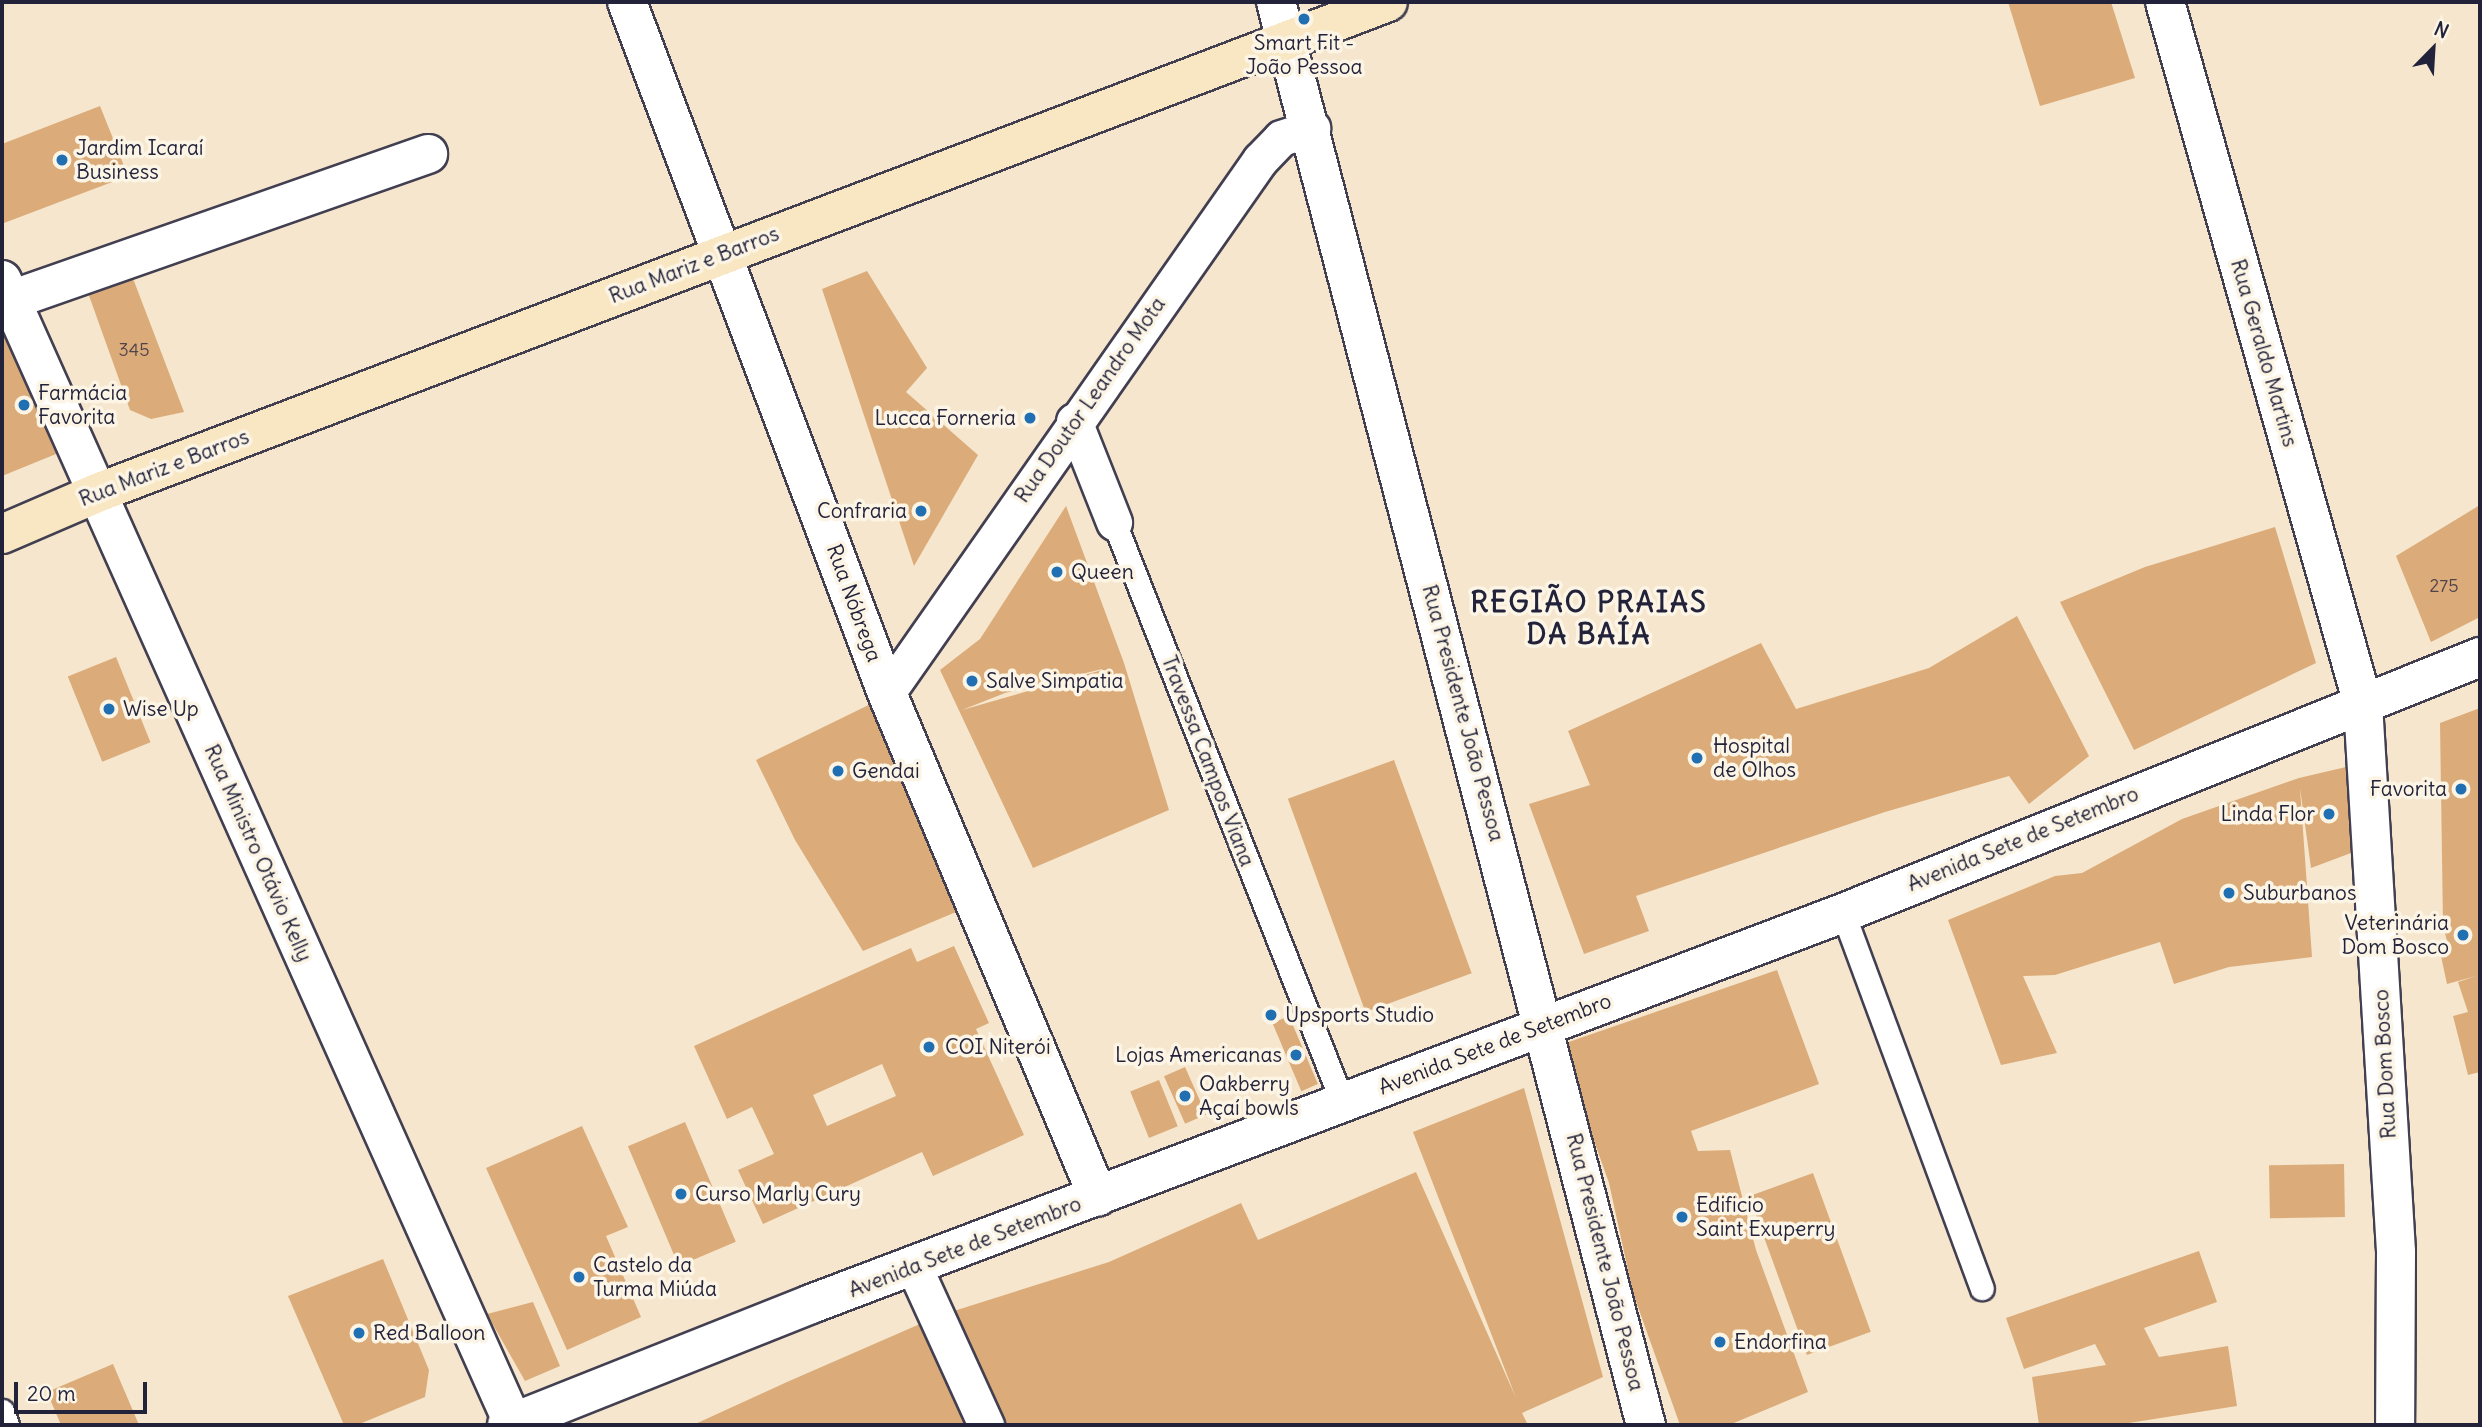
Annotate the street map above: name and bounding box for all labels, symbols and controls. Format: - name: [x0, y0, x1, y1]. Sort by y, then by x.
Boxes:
- marker: Smart Fit - João Pessoa: [1296, 11, 1312, 27]
- north arrow: [2398, 14, 2468, 84]
- text: N: [2431, 16, 2452, 43]
- place label: Smart Fit - João Pessoa: [1245, 30, 1363, 80]
- place label: Jardim Icaraí Business: [76, 135, 204, 185]
- marker: Jardim Icaraí Business: [54, 152, 70, 168]
- street label: Rua Mariz e Barros: [605, 221, 783, 309]
- street label: Rua Geraldo Martins: [2225, 256, 2303, 450]
- street label: Rua Doutor Leandro Mota: [1009, 292, 1171, 508]
- house number: 345: [119, 339, 149, 361]
- place label: Farmácia Favorita: [38, 380, 127, 430]
- marker: Farmácia Favorita: [16, 397, 32, 413]
- place label: Lucca Forneria: [875, 405, 1016, 431]
- marker: Lucca Forneria: [1022, 410, 1038, 426]
- street label: Rua Mariz e Barros: [75, 424, 253, 512]
- place label: Confraria: [817, 498, 907, 524]
- marker: Confraria: [913, 503, 929, 519]
- street label: Rua Nóbrega: [821, 541, 887, 665]
- place label: Queen: [1071, 559, 1134, 585]
- marker: Queen: [1049, 564, 1065, 580]
- house number: 275: [2429, 575, 2459, 597]
- street label: Rua Presidente João Pessoa: [1417, 582, 1509, 844]
- district label: REGIÃO PRAIAS DA BAÍA: [1472, 585, 1706, 651]
- street label: Travessa Campos Viana: [1156, 652, 1260, 870]
- place label: Salve Simpatia: [986, 668, 1123, 694]
- marker: Salve Simpatia: [964, 673, 980, 689]
- place label: Wise Up: [123, 696, 199, 722]
- marker: Wise Up: [101, 701, 117, 717]
- place label: Hospital de Olhos: [1713, 733, 1796, 783]
- street label: Rua Ministro Otávio Kelly: [199, 741, 317, 965]
- marker: Hospital de Olhos: [1687, 748, 1707, 768]
- place label: Gendai: [852, 758, 920, 784]
- marker: Gendai: [830, 763, 846, 779]
- place label: Favorita: [2370, 776, 2447, 802]
- street label: Avenida Sete de Setembro: [1904, 781, 2142, 897]
- marker: Favorita: [2453, 781, 2469, 797]
- place label: Linda Flor: [2220, 801, 2315, 827]
- marker: Linda Flor: [2321, 806, 2337, 822]
- place label: Suburbanos: [2243, 880, 2356, 906]
- marker: Suburbanos: [2221, 885, 2237, 901]
- place label: Veterinária Dom Bosco: [2341, 910, 2449, 960]
- marker: Veterinária Dom Bosco: [2455, 927, 2471, 943]
- street label: Avenida Sete de Setembro: [1375, 988, 1615, 1100]
- street label: Rua Dom Bosco: [2368, 988, 2402, 1140]
- place label: Upsports Studio: [1285, 1002, 1434, 1028]
- marker: Upsports Studio: [1263, 1007, 1279, 1023]
- place label: COI Niterói: [945, 1034, 1051, 1060]
- marker: COI Niterói: [919, 1037, 939, 1057]
- place label: Lojas Americanas: [1115, 1042, 1282, 1068]
- marker: Lojas Americanas: [1288, 1047, 1304, 1063]
- place label: Oakberry Açaí bowls: [1199, 1071, 1299, 1121]
- marker: Oakberry Açaí bowls: [1177, 1088, 1193, 1104]
- street label: Rua Presidente João Pessoa: [1561, 1131, 1649, 1393]
- place label: Curso Marly Cury: [695, 1181, 861, 1207]
- marker: Curso Marly Cury: [673, 1186, 689, 1202]
- street label: Avenida Sete de Setembro: [845, 1191, 1085, 1303]
- place label: Edificio Saint Exuperry: [1696, 1192, 1835, 1242]
- marker: Edificio Saint Exuperry: [1674, 1209, 1690, 1225]
- place label: Castelo da Turma Miúda: [593, 1252, 717, 1302]
- marker: Castelo da Turma Miúda: [571, 1269, 587, 1285]
- place label: Red Balloon: [373, 1320, 485, 1346]
- marker: Red Balloon: [351, 1325, 367, 1341]
- place label: Endorfina: [1734, 1329, 1827, 1355]
- marker: Endorfina: [1712, 1334, 1728, 1350]
- scale bar: [18, 1368, 150, 1412]
- text: 20 m: [27, 1380, 76, 1407]

